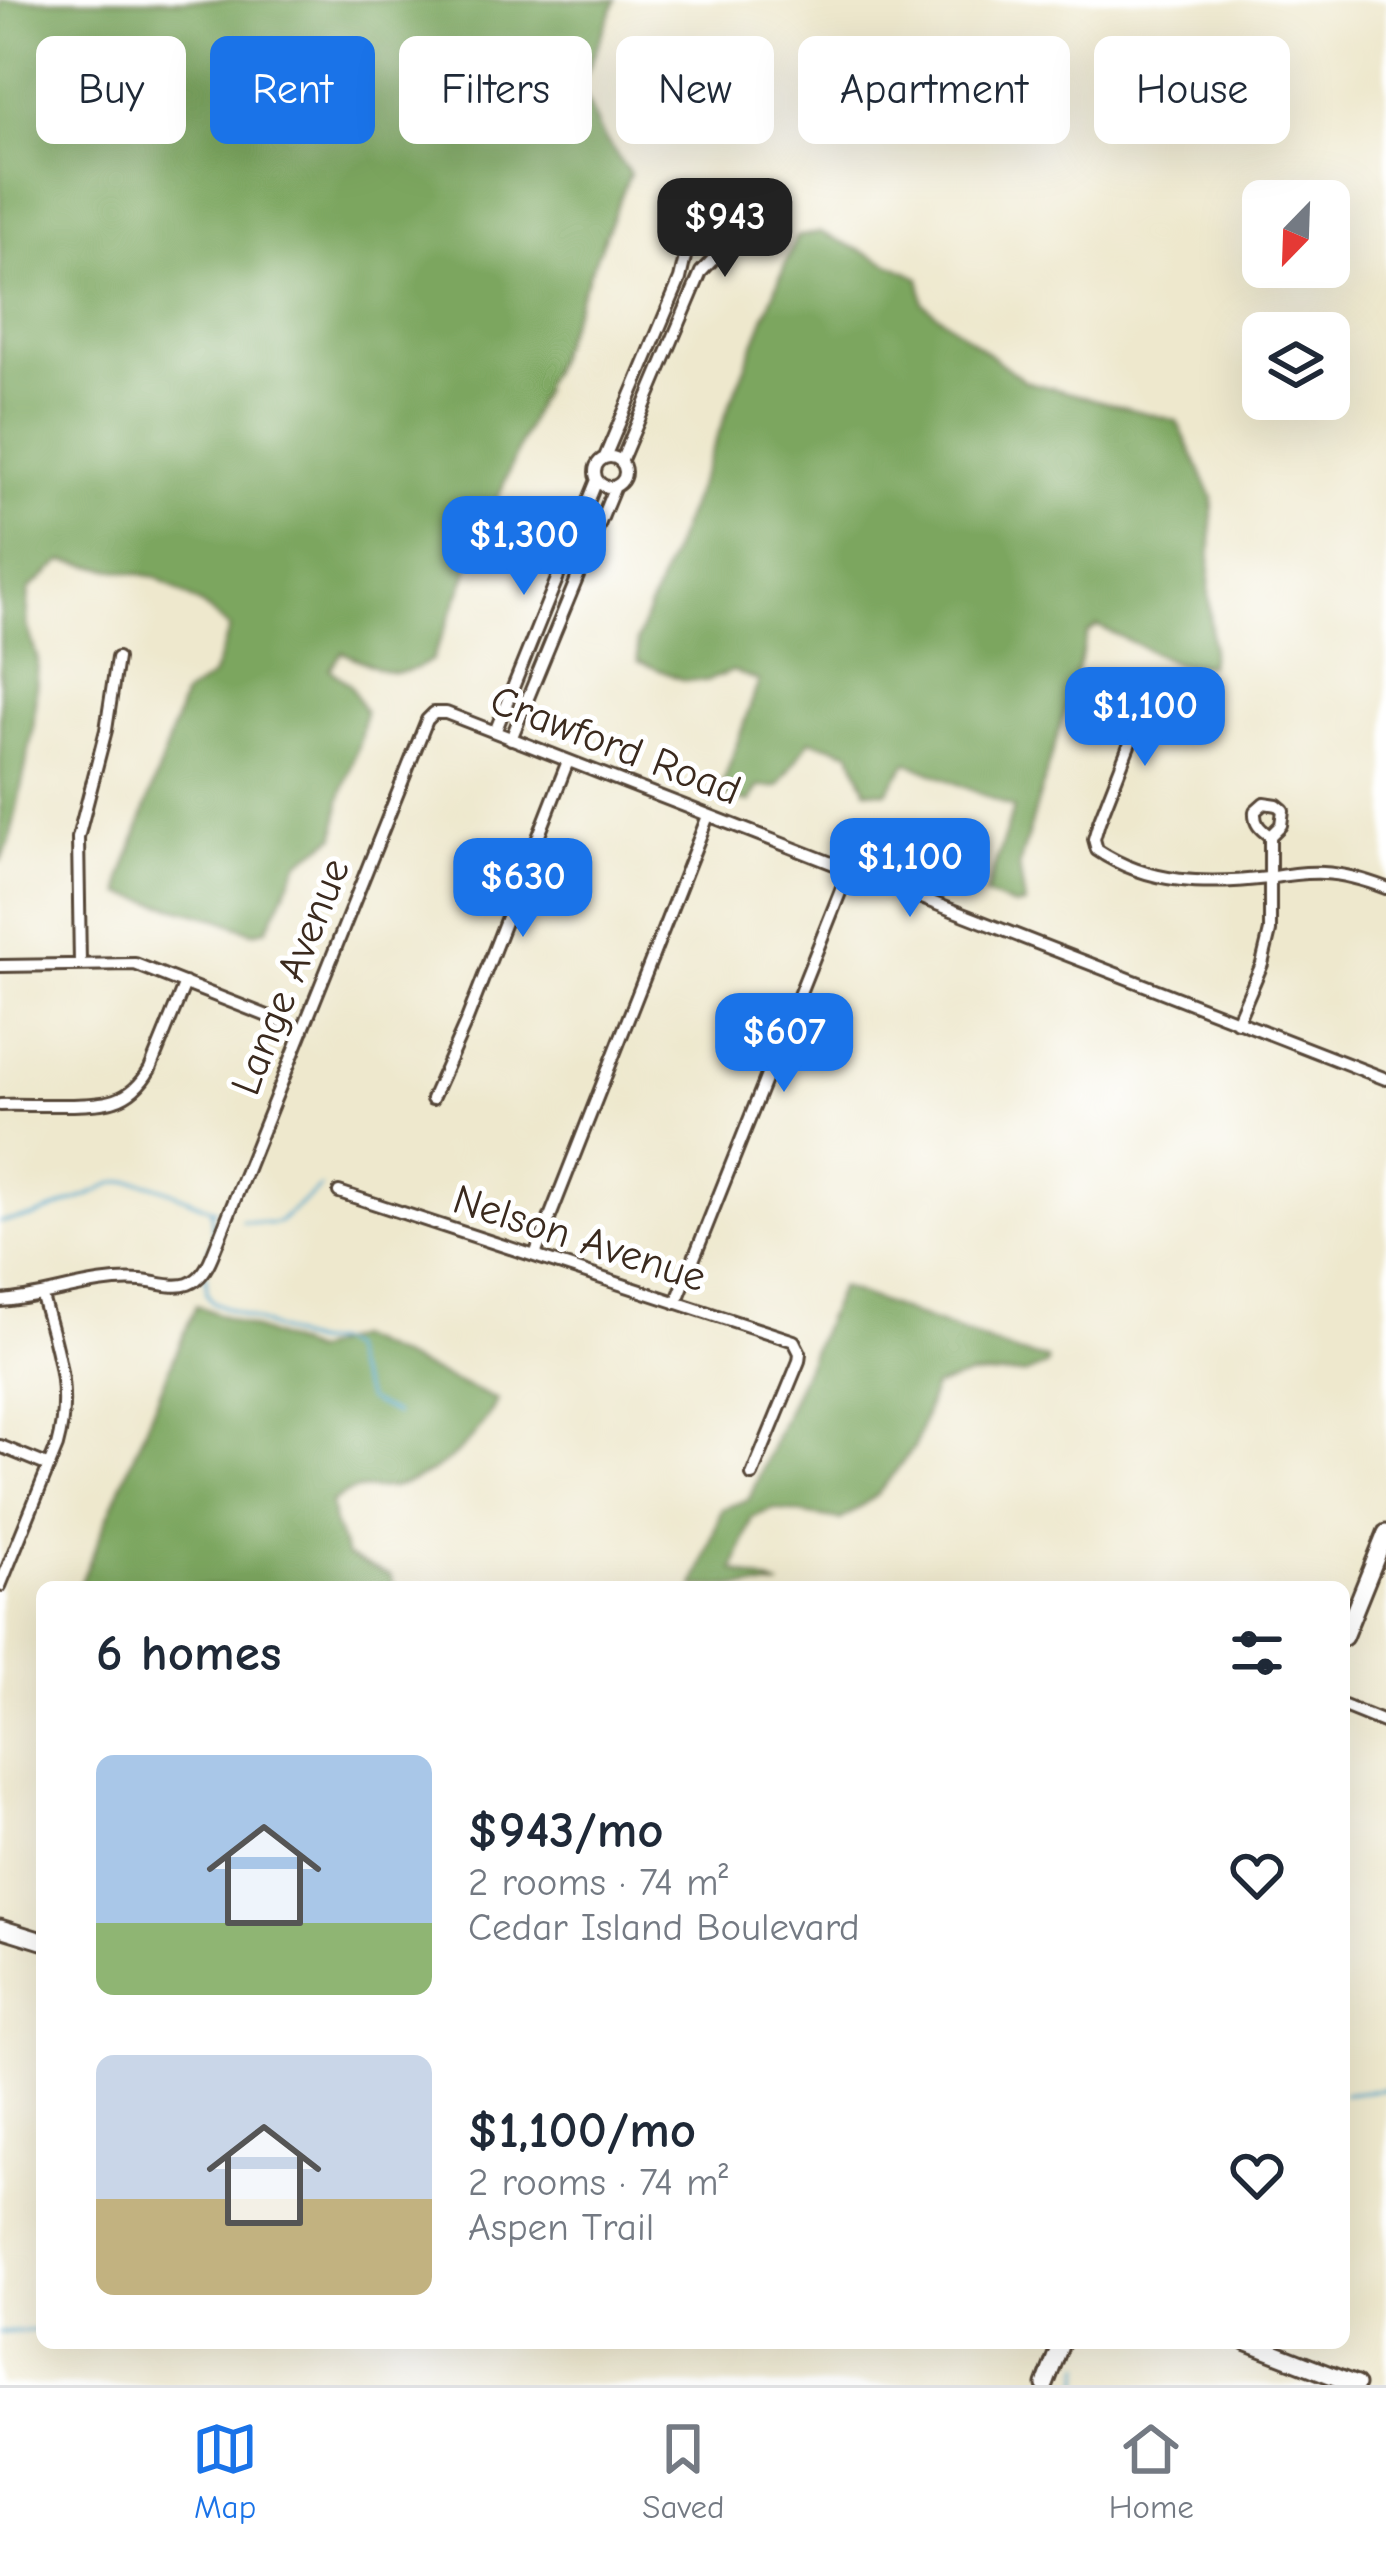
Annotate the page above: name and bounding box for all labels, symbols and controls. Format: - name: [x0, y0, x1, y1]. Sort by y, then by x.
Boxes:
- chip: Buy: [36, 36, 186, 144]
- chip: Rent: [210, 36, 375, 144]
- chip: Filters: [399, 36, 592, 144]
- chip: New: [616, 36, 774, 144]
- chip: Apartment: [798, 36, 1070, 144]
- chip: House: [1094, 36, 1290, 144]
- pin: $943: [654, 178, 796, 280]
- north arrow: [1242, 180, 1350, 288]
- map controls: [1242, 180, 1350, 420]
- text: $943: [684, 194, 766, 239]
- button: layers: [1242, 312, 1350, 420]
- pin: $1,300: [426, 496, 622, 598]
- text: $1,300: [469, 512, 579, 557]
- pin: $1,100: [1047, 667, 1243, 769]
- street label: Crawford Road: [483, 675, 747, 816]
- text: $1,100: [1092, 683, 1198, 728]
- pin: $1,100: [812, 818, 1008, 920]
- text: $1,100: [857, 834, 963, 879]
- pin: $630: [452, 838, 594, 940]
- street label: Lange Avenue: [221, 851, 360, 1102]
- text: $630: [480, 854, 566, 899]
- pin: $607: [713, 993, 855, 1095]
- text: $607: [742, 1009, 826, 1054]
- street label: Nelson Avenue: [447, 1175, 712, 1302]
- icon: filters: [1224, 1620, 1290, 1686]
- text: 6 homes: [96, 1624, 281, 1683]
- text: $943/mo: [468, 1801, 664, 1860]
- icon: home: [192, 1803, 336, 1947]
- icon: heart: [1224, 1842, 1290, 1908]
- text: 2 rooms · 74 m²: [468, 1860, 728, 1905]
- text: Cedar Island Boulevard: [468, 1905, 860, 1950]
- text: $1,100/mo: [468, 2101, 696, 2160]
- icon: home: [192, 2103, 336, 2247]
- icon: heart: [1224, 2142, 1290, 2208]
- text: 2 rooms · 74 m²: [468, 2160, 728, 2205]
- text: Aspen Trail: [468, 2205, 654, 2250]
- tab: Map: [192, 2416, 258, 2526]
- tab: Saved: [642, 2416, 725, 2526]
- tab: Home: [1109, 2416, 1194, 2526]

